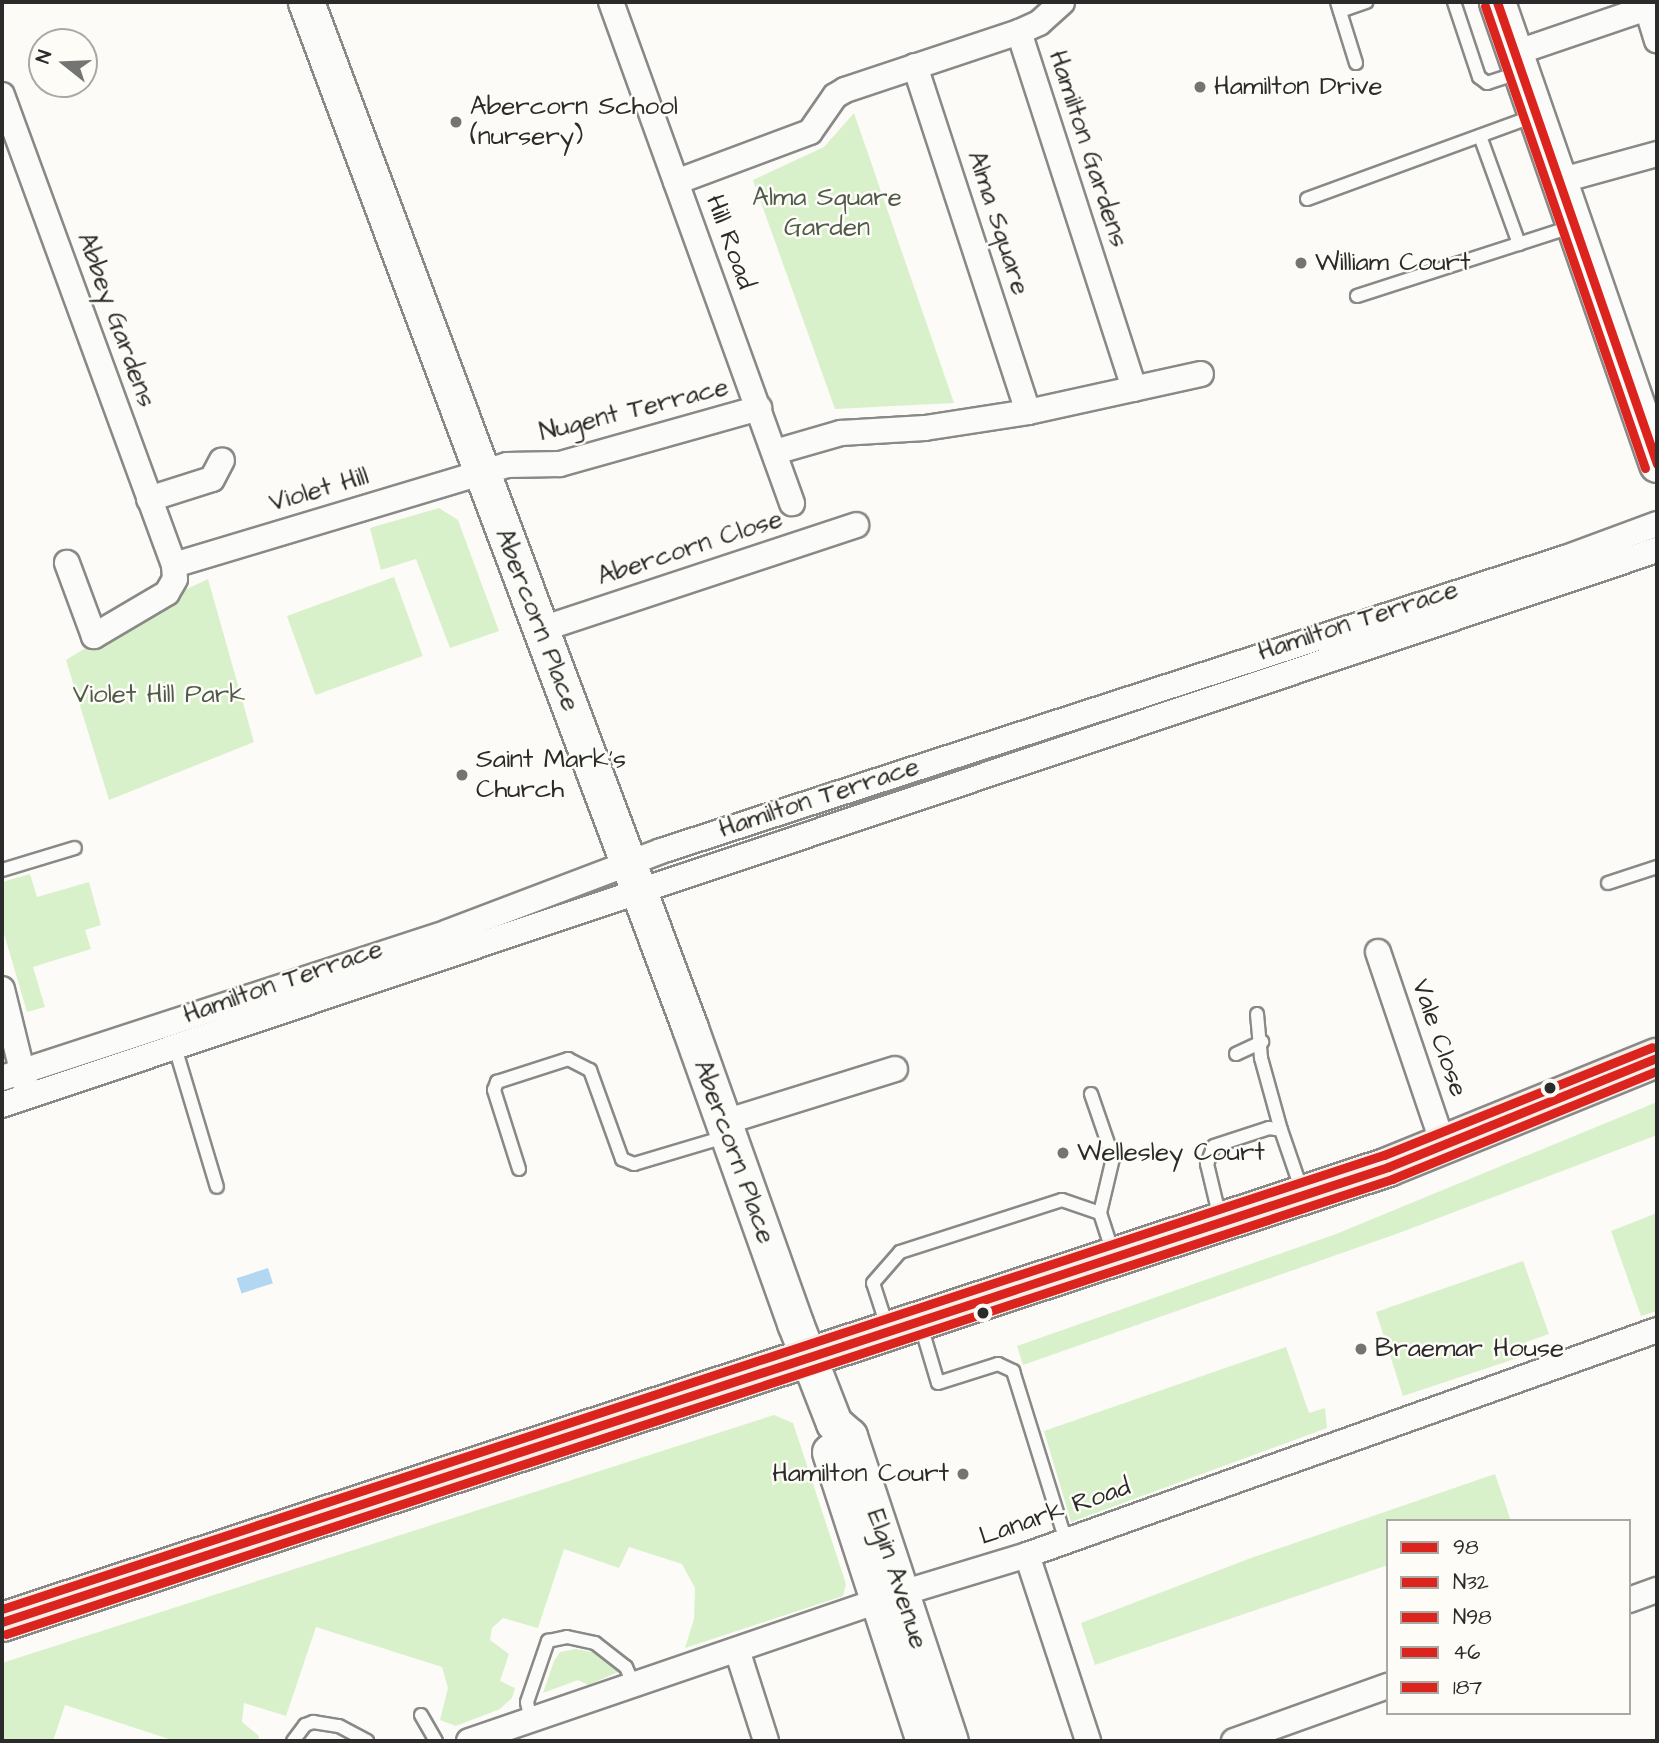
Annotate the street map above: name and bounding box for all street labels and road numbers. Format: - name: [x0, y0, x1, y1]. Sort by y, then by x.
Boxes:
- street label: Hamilton Gardens: [1042, 47, 1134, 251]
- street label: Alma Square: [960, 147, 1036, 299]
- street label: Hill Road: [699, 191, 761, 293]
- street label: Abbey Gardens: [70, 228, 162, 412]
- street label: Nugent Terrace: [536, 371, 732, 449]
- street label: Violet Hill: [266, 461, 372, 519]
- street label: Abercorn Close: [594, 503, 786, 593]
- street label: Abercorn Place: [488, 524, 586, 716]
- street label: Hamilton Terrace: [1254, 574, 1462, 668]
- street label: Hamilton Terrace: [715, 751, 923, 845]
- street label: Hamilton Terrace: [179, 933, 387, 1031]
- street label: Vale Close: [1404, 975, 1474, 1101]
- street label: Abercorn Place: [686, 1056, 782, 1248]
- street label: Lanark Road: [975, 1472, 1135, 1552]
- street label: Elgin Avenue: [860, 1505, 934, 1653]

